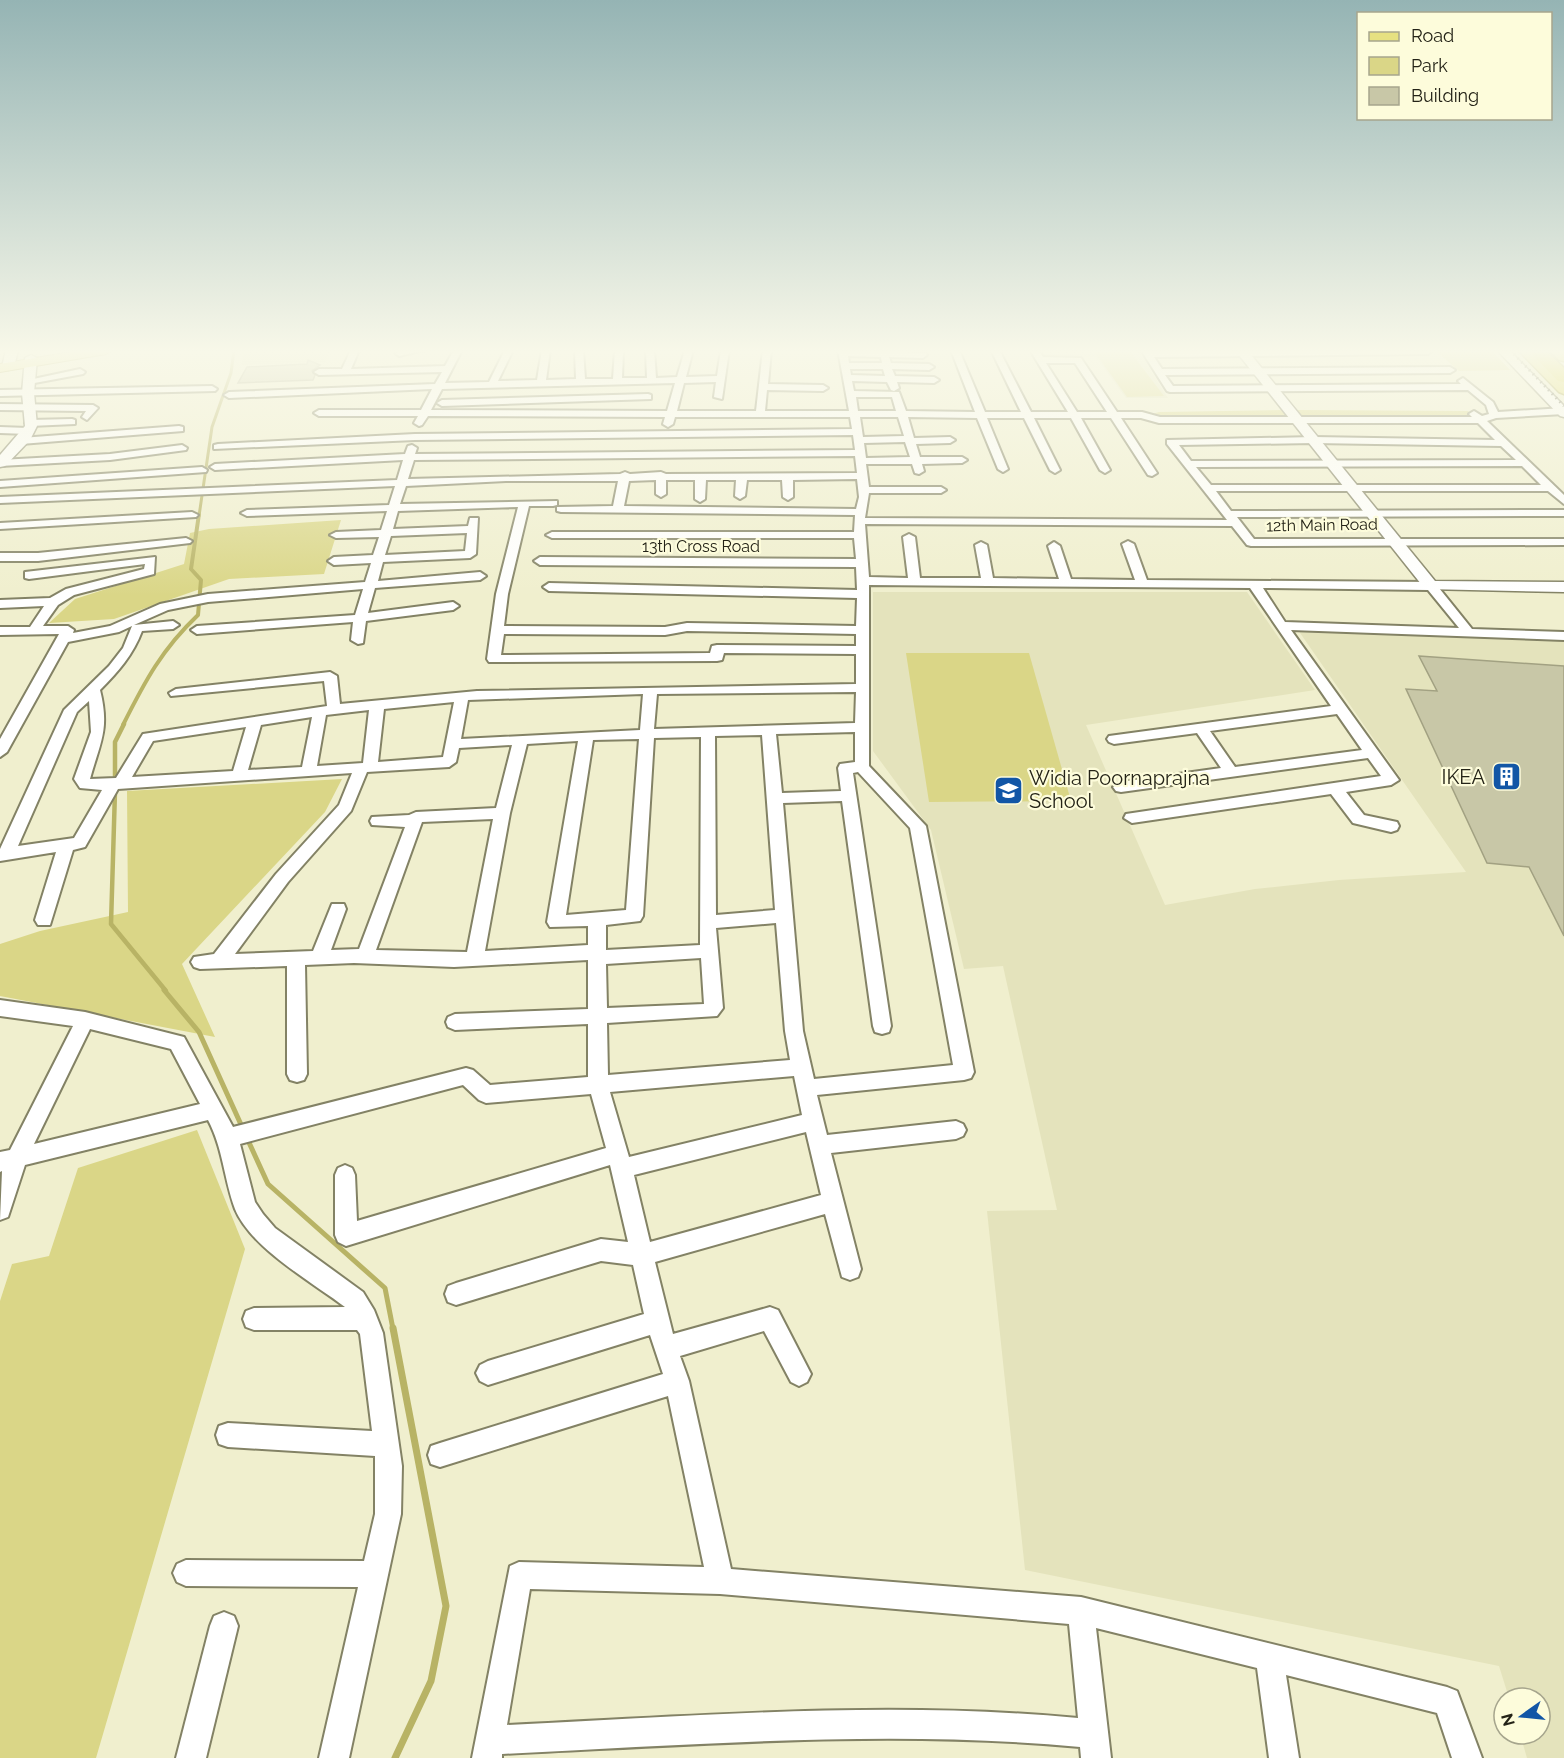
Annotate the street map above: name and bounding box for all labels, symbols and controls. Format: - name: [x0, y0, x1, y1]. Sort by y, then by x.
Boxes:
- legend: [1357, 12, 1552, 120]
- text: Road: [1411, 25, 1454, 46]
- text: Park: [1411, 55, 1448, 76]
- text: Building: [1411, 85, 1479, 106]
- street label: 12th Main Road: [1266, 515, 1378, 535]
- street label: 13th Cross Road: [642, 537, 760, 556]
- building icon: IKEA: [1490, 761, 1522, 793]
- place label: IKEA: [1441, 765, 1485, 789]
- place label: Widia Poornaprajna School: [1029, 766, 1210, 813]
- school or university icon: Widia Poornaprajna School: [992, 774, 1024, 806]
- north arrow: [1492, 1686, 1552, 1746]
- text: N: [1497, 1711, 1519, 1728]

